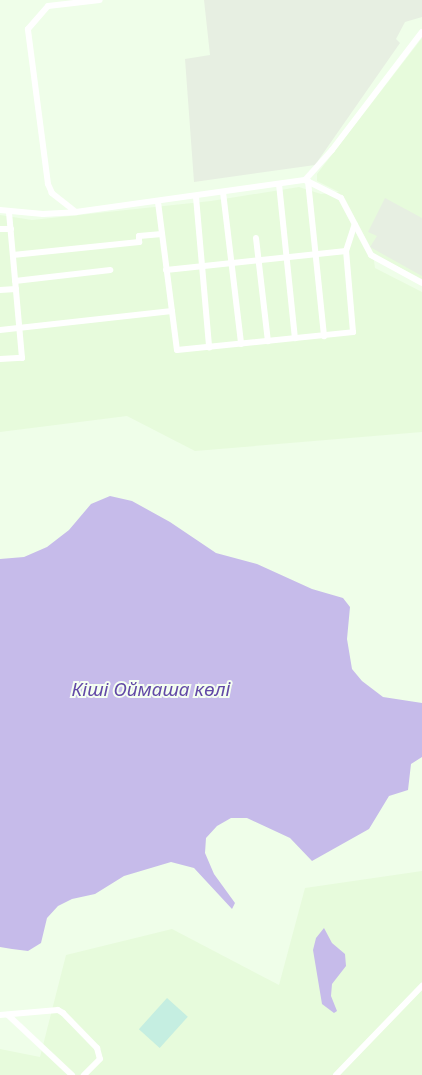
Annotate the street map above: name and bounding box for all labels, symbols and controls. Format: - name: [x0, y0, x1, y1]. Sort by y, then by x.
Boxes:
- water label: Кіші Оймаша көлi: [72, 679, 230, 701]

